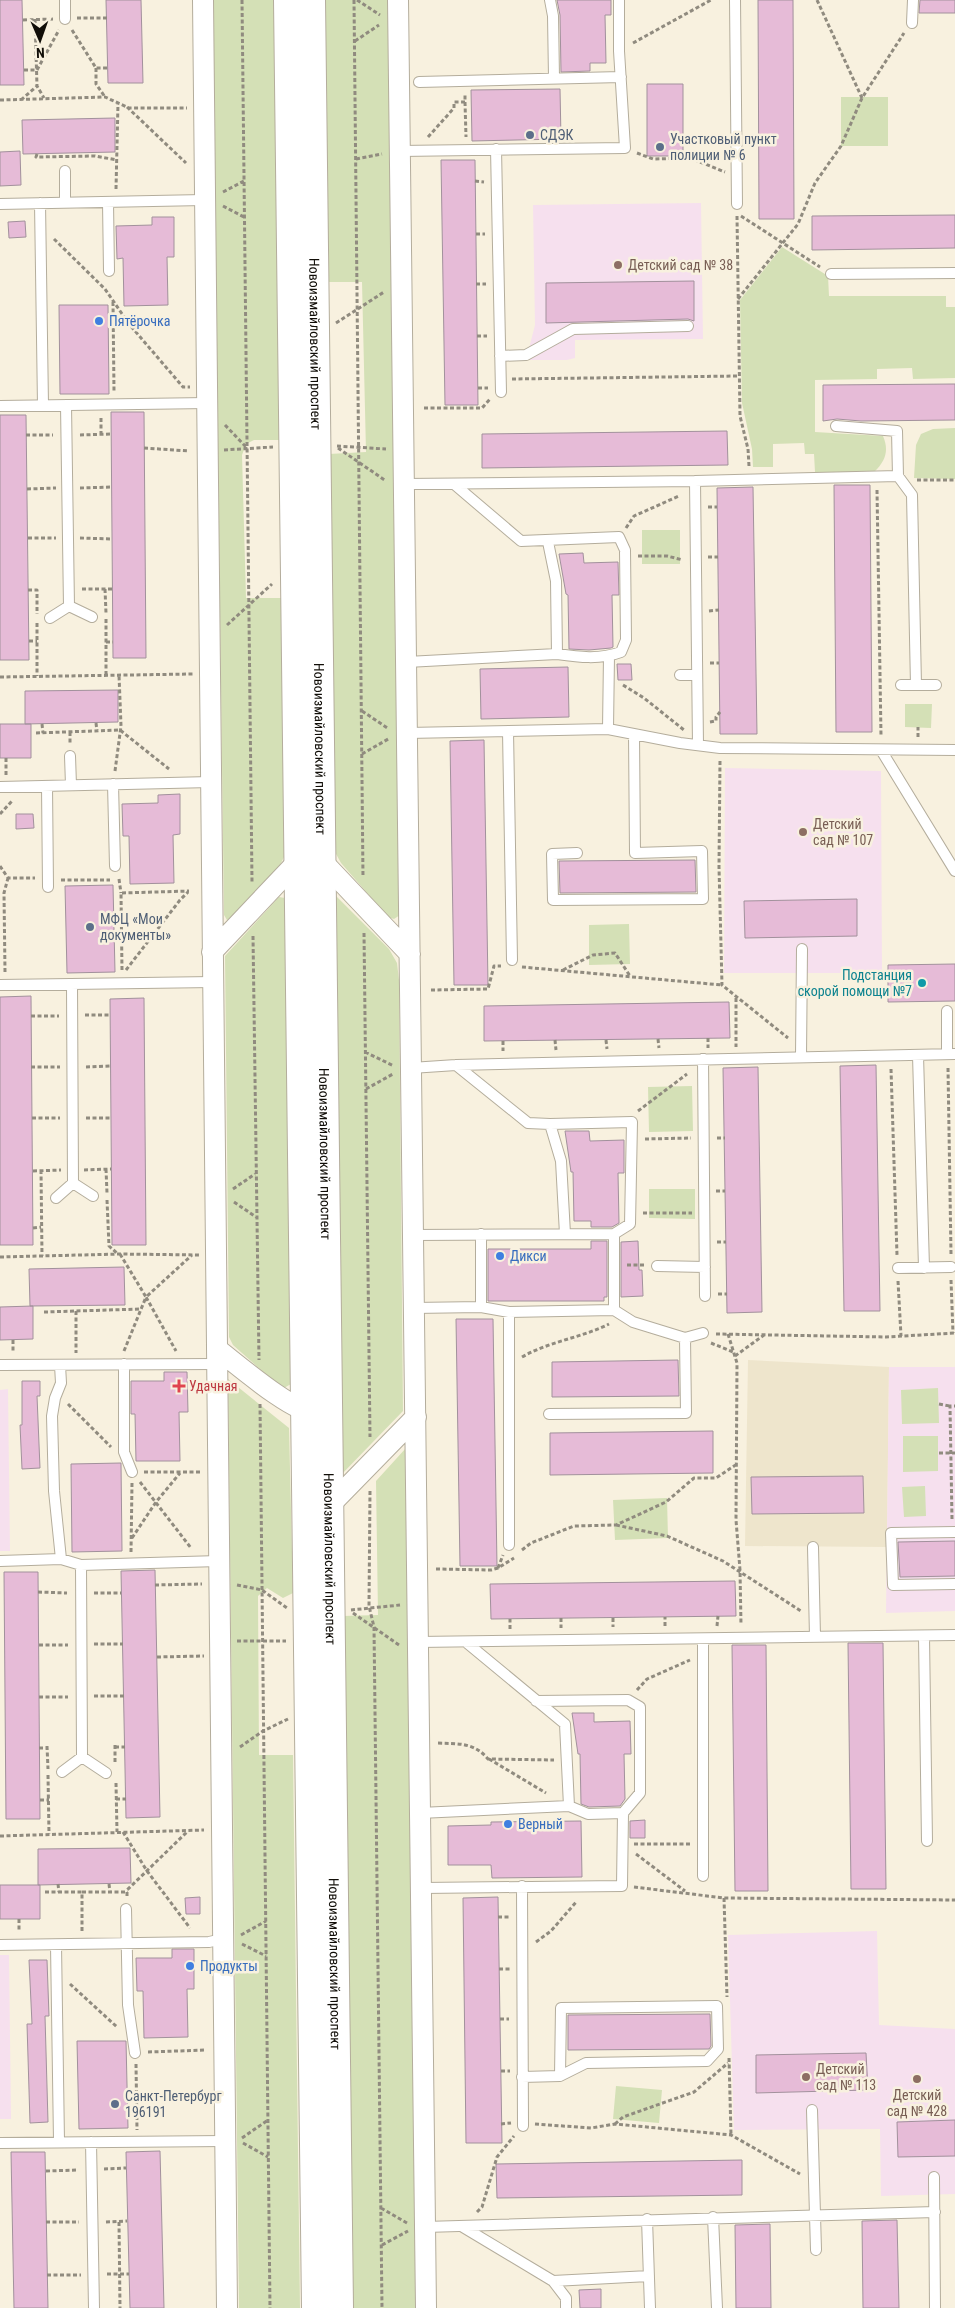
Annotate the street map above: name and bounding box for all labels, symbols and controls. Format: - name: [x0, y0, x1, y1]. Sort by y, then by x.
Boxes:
- north arrow: [15, 15, 65, 65]
- text: N: [36, 45, 45, 61]
- place label: СДЭК: [540, 127, 573, 143]
- marker: СДЭК: [524, 129, 536, 141]
- place label: Участковый пункт полиции № 6: [670, 131, 777, 163]
- marker: Участковый пункт полиции № 6: [654, 141, 666, 153]
- place label: Детский сад № 38: [628, 257, 733, 273]
- street label: Новоизмайловский проспект: [306, 258, 324, 430]
- marker: Детский сад № 38: [612, 259, 624, 271]
- place label: Пятёрочка: [109, 313, 171, 329]
- marker: Пятёрочка: [93, 315, 105, 327]
- street label: Новоизмайловский проспект: [311, 663, 329, 835]
- place label: Детский сад № 107: [813, 816, 873, 848]
- marker: Детский сад № 107: [797, 826, 809, 838]
- place label: МФЦ «Мои документы»: [100, 911, 171, 943]
- marker: МФЦ «Мои документы»: [84, 921, 96, 933]
- place label: Подстанция скорой помощи №7: [798, 967, 912, 999]
- marker: Подстанция скорой помощи №7: [916, 977, 928, 989]
- street label: Новоизмайловский проспект: [316, 1068, 334, 1240]
- place label: Дикси: [510, 1248, 547, 1264]
- marker: Дикси: [494, 1250, 506, 1262]
- place label: Удачная: [189, 1378, 238, 1394]
- marker: Удачная: [173, 1380, 185, 1392]
- street label: Новоизмайловский проспект: [321, 1473, 339, 1645]
- place label: Верный: [518, 1816, 563, 1832]
- marker: Верный: [502, 1818, 514, 1830]
- street label: Новоизмайловский проспект: [326, 1878, 344, 2050]
- place label: Продукты: [200, 1958, 258, 1974]
- marker: Продукты: [184, 1960, 196, 1972]
- place label: Детский сад № 113: [816, 2061, 876, 2093]
- marker: Детский сад № 113: [800, 2071, 812, 2083]
- marker: Детский сад № 428: [911, 2073, 923, 2085]
- place label: Детский сад № 428: [887, 2087, 947, 2119]
- place label: Санкт-Петербург 196191: [125, 2088, 222, 2120]
- marker: Санкт-Петербург 196191: [109, 2098, 121, 2110]

